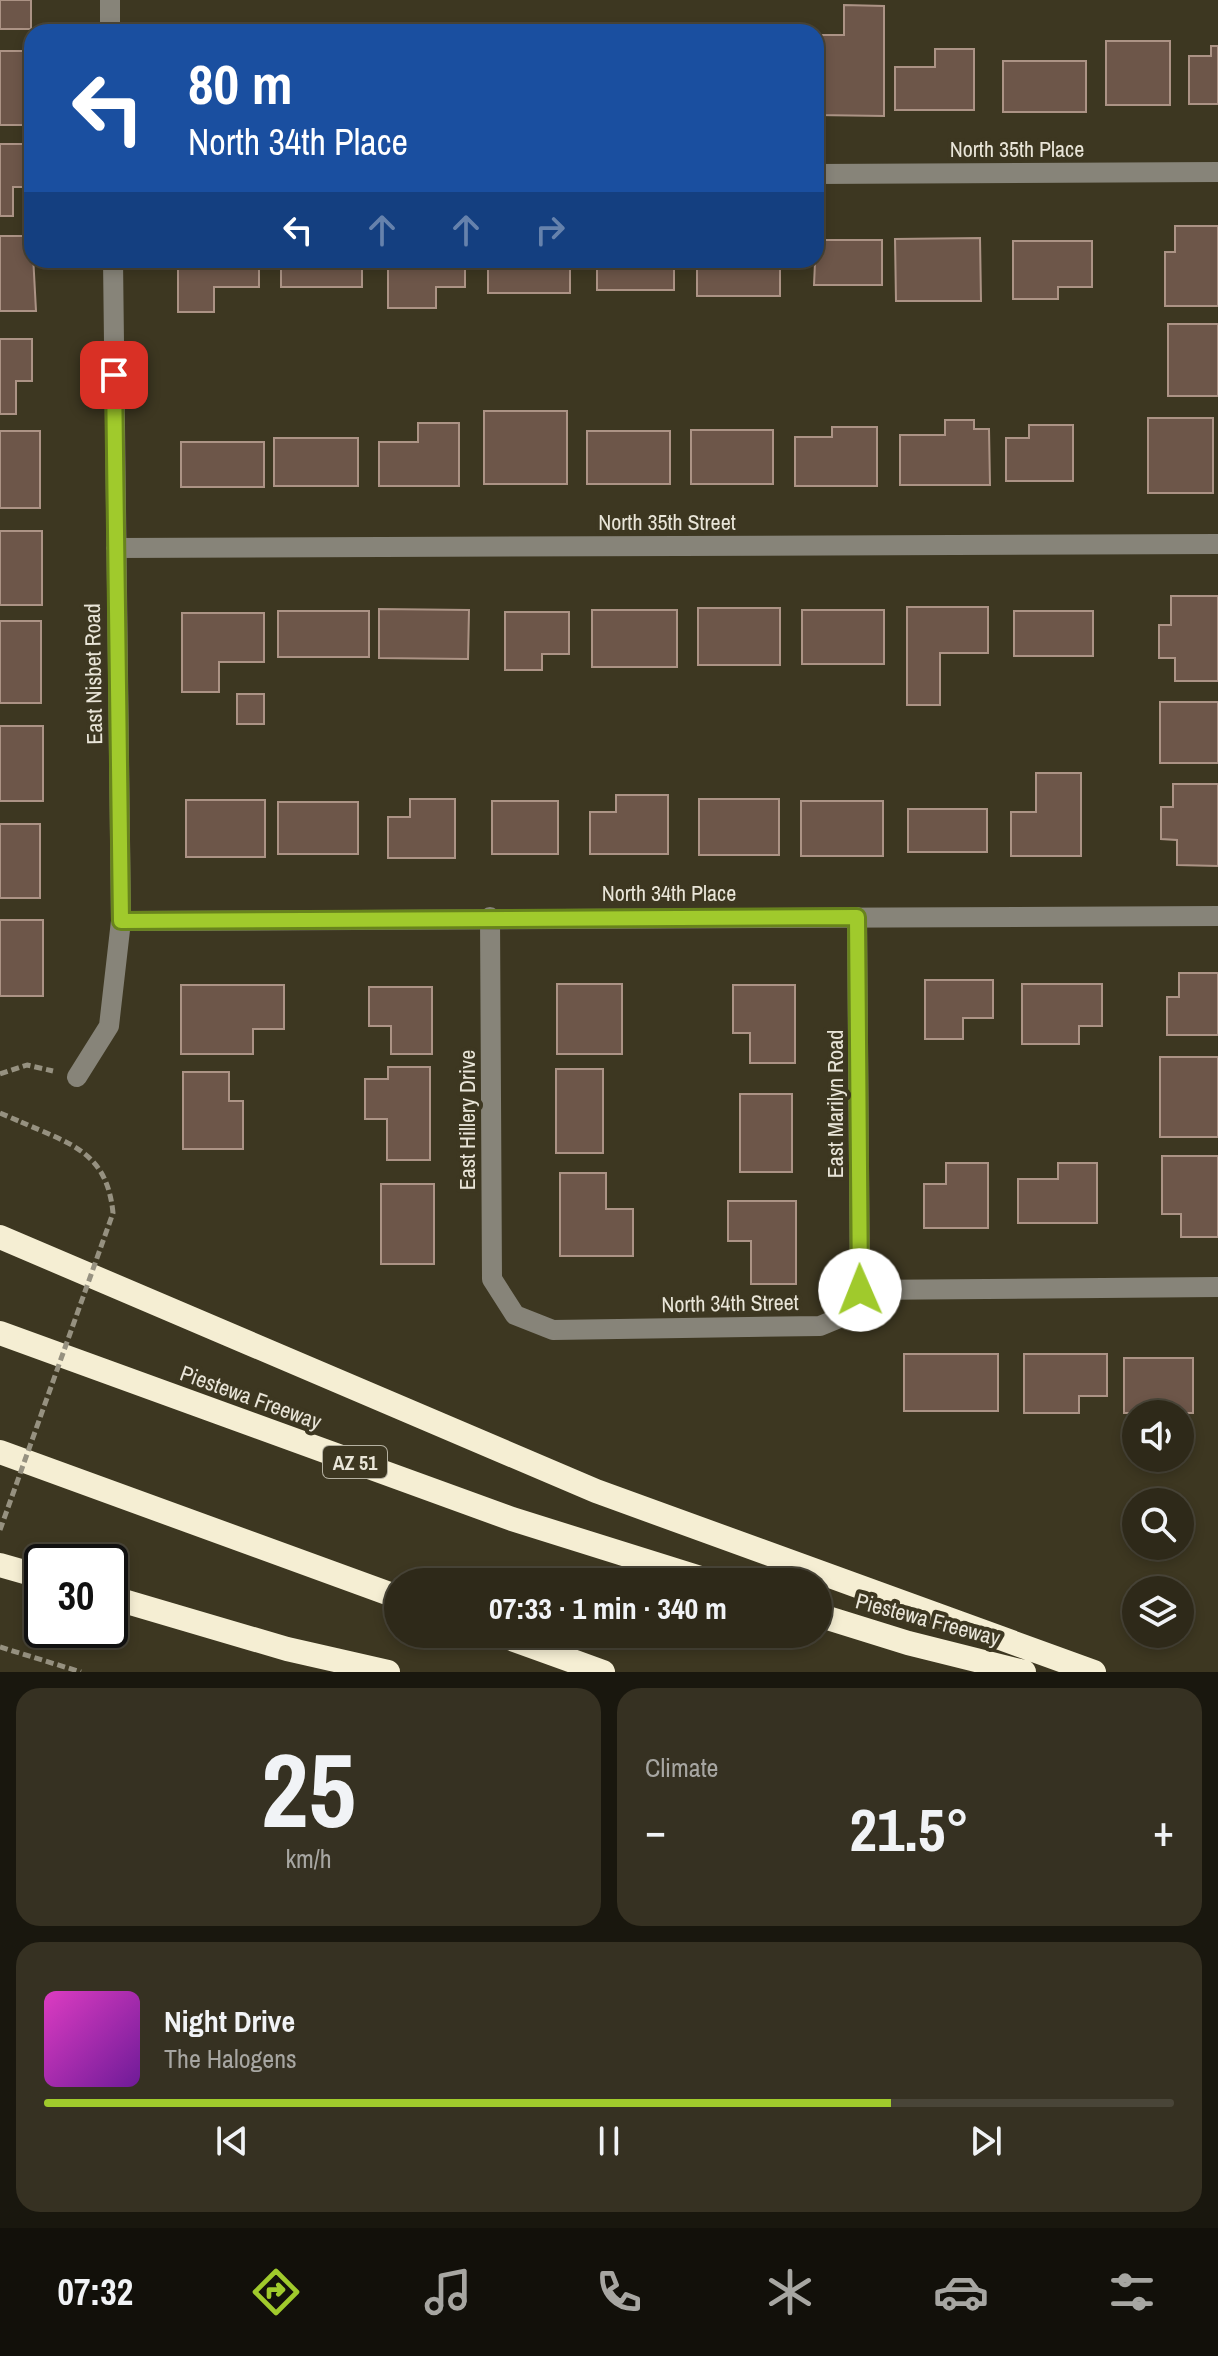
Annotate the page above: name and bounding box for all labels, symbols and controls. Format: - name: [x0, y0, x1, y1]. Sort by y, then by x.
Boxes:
- text: 80 m: [188, 46, 293, 121]
- icon: left: [56, 56, 160, 160]
- text: North 34th Place: [188, 118, 408, 166]
- street label: North 35th Place: [950, 134, 1084, 164]
- icon: left: [276, 208, 320, 252]
- icon: ahead: [360, 208, 404, 252]
- icon: ahead: [444, 208, 488, 252]
- icon: right: [528, 208, 572, 252]
- pin: [80, 341, 148, 409]
- icon: arrive: [92, 353, 136, 397]
- street label: North 35th Street: [598, 507, 736, 537]
- street label: East Nisbet Road: [77, 603, 109, 745]
- street label: North 34th Place: [602, 878, 736, 908]
- street label: East Marilyn Road: [820, 1030, 850, 1178]
- street label: East Hillery Drive: [452, 1050, 482, 1190]
- position arrow: [818, 1248, 902, 1332]
- street label: North 34th Street: [661, 1287, 799, 1319]
- street label: Piestewa Freeway: [176, 1358, 326, 1436]
- map controls: [1122, 1400, 1194, 1648]
- button: sound: [1122, 1400, 1194, 1472]
- road number: AZ 51: [323, 1446, 387, 1478]
- button: search: [1122, 1488, 1194, 1560]
- speed limit sign: 30: [24, 1544, 128, 1648]
- button: layers: [1122, 1576, 1194, 1648]
- street label: Piestewa Freeway: [852, 1585, 1004, 1653]
- text: 07:33 · 1 min · 340 m: [489, 1588, 727, 1628]
- text: 25: [261, 1719, 356, 1859]
- text: Climate: [645, 1750, 718, 1785]
- text: 21.5°: [850, 1789, 969, 1870]
- text: −: [645, 1800, 666, 1860]
- text: +: [1153, 1800, 1174, 1860]
- text: km/h: [285, 1841, 332, 1876]
- text: Night Drive: [164, 2001, 295, 2041]
- text: The Halogens: [164, 2041, 297, 2076]
- icon: previous: [210, 2119, 254, 2163]
- icon: pause: [587, 2119, 631, 2163]
- icon: next: [964, 2119, 1008, 2163]
- icon: directions: [248, 2264, 304, 2320]
- icon: music: [420, 2264, 476, 2320]
- icon: phone: [591, 2264, 647, 2320]
- icon: climate: [762, 2264, 818, 2320]
- icon: car: [933, 2264, 989, 2320]
- icon: filters: [1104, 2264, 1160, 2320]
- text: 07:32: [58, 2268, 133, 2316]

